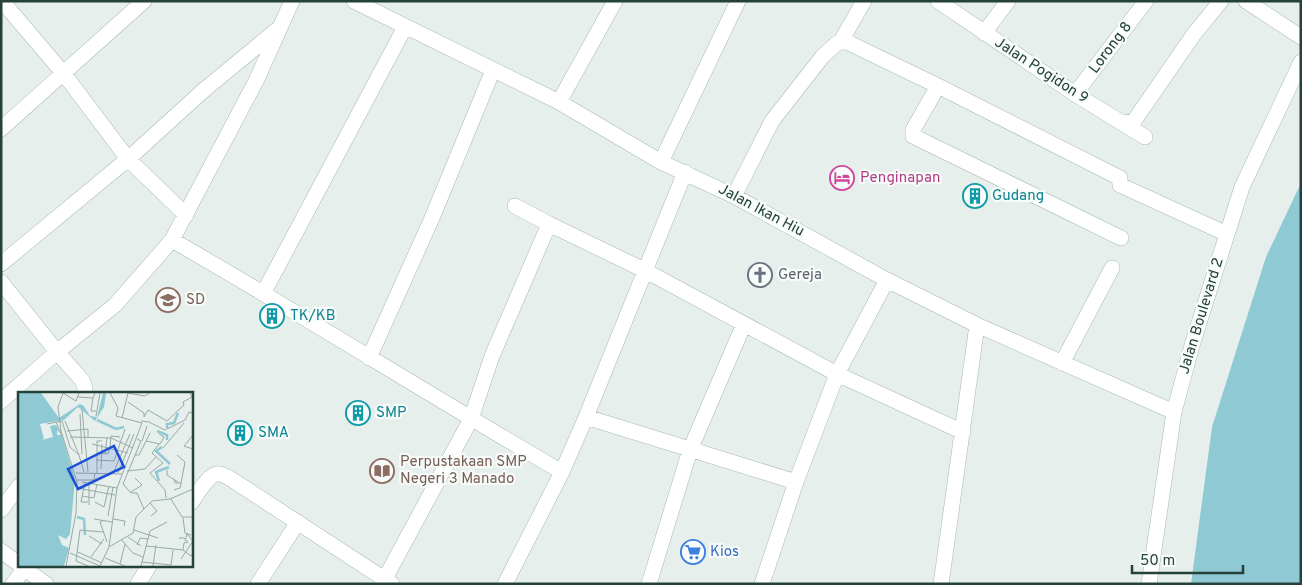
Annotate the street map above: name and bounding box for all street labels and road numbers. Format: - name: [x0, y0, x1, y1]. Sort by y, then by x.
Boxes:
- street label: Lorong 8: [1085, 18, 1137, 78]
- street label: Jalan Pogidon 9: [991, 34, 1091, 108]
- street label: Jalan Ikan Hiu: [715, 180, 807, 242]
- street label: Jalan Boulevard 2: [1175, 256, 1229, 376]

